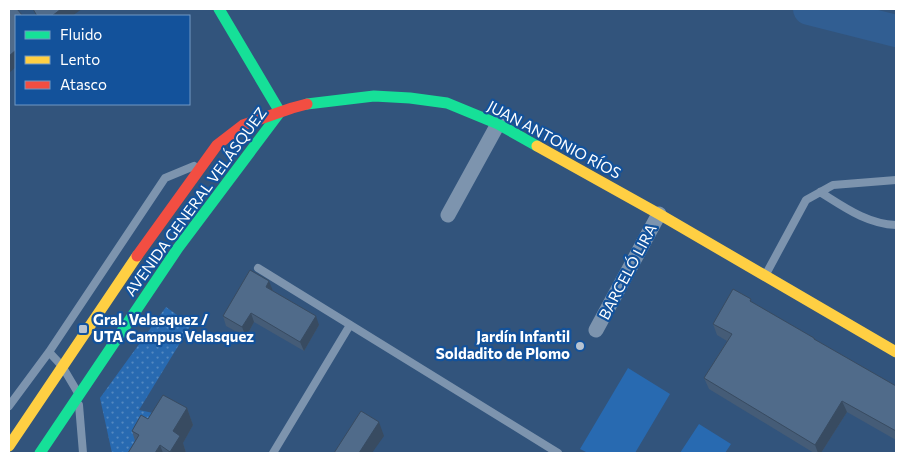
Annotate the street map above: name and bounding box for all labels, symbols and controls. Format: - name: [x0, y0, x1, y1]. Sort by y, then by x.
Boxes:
- legend: [15, 15, 190, 105]
- text: Fluido: [60, 25, 102, 43]
- text: Lento: [60, 50, 100, 68]
- text: Atasco: [60, 75, 107, 93]
- street label: JUAN ANTONIO RÍOS: [485, 95, 625, 182]
- street label: AVENIDA GENERAL VELÁSQUEZ: [120, 103, 270, 299]
- street label: BARCELÓ LIRA: [593, 220, 660, 322]
- place label: Gral. Velasquez / UTA Campus Velasquez: [93, 310, 254, 345]
- marker: Gral. Velasquez / UTA Campus Velasquez: [77, 323, 89, 335]
- place label: Jardín Infantil Soldadito de Plomo: [436, 327, 570, 362]
- marker: Jardín Infantil Soldadito de Plomo: [574, 340, 586, 352]

